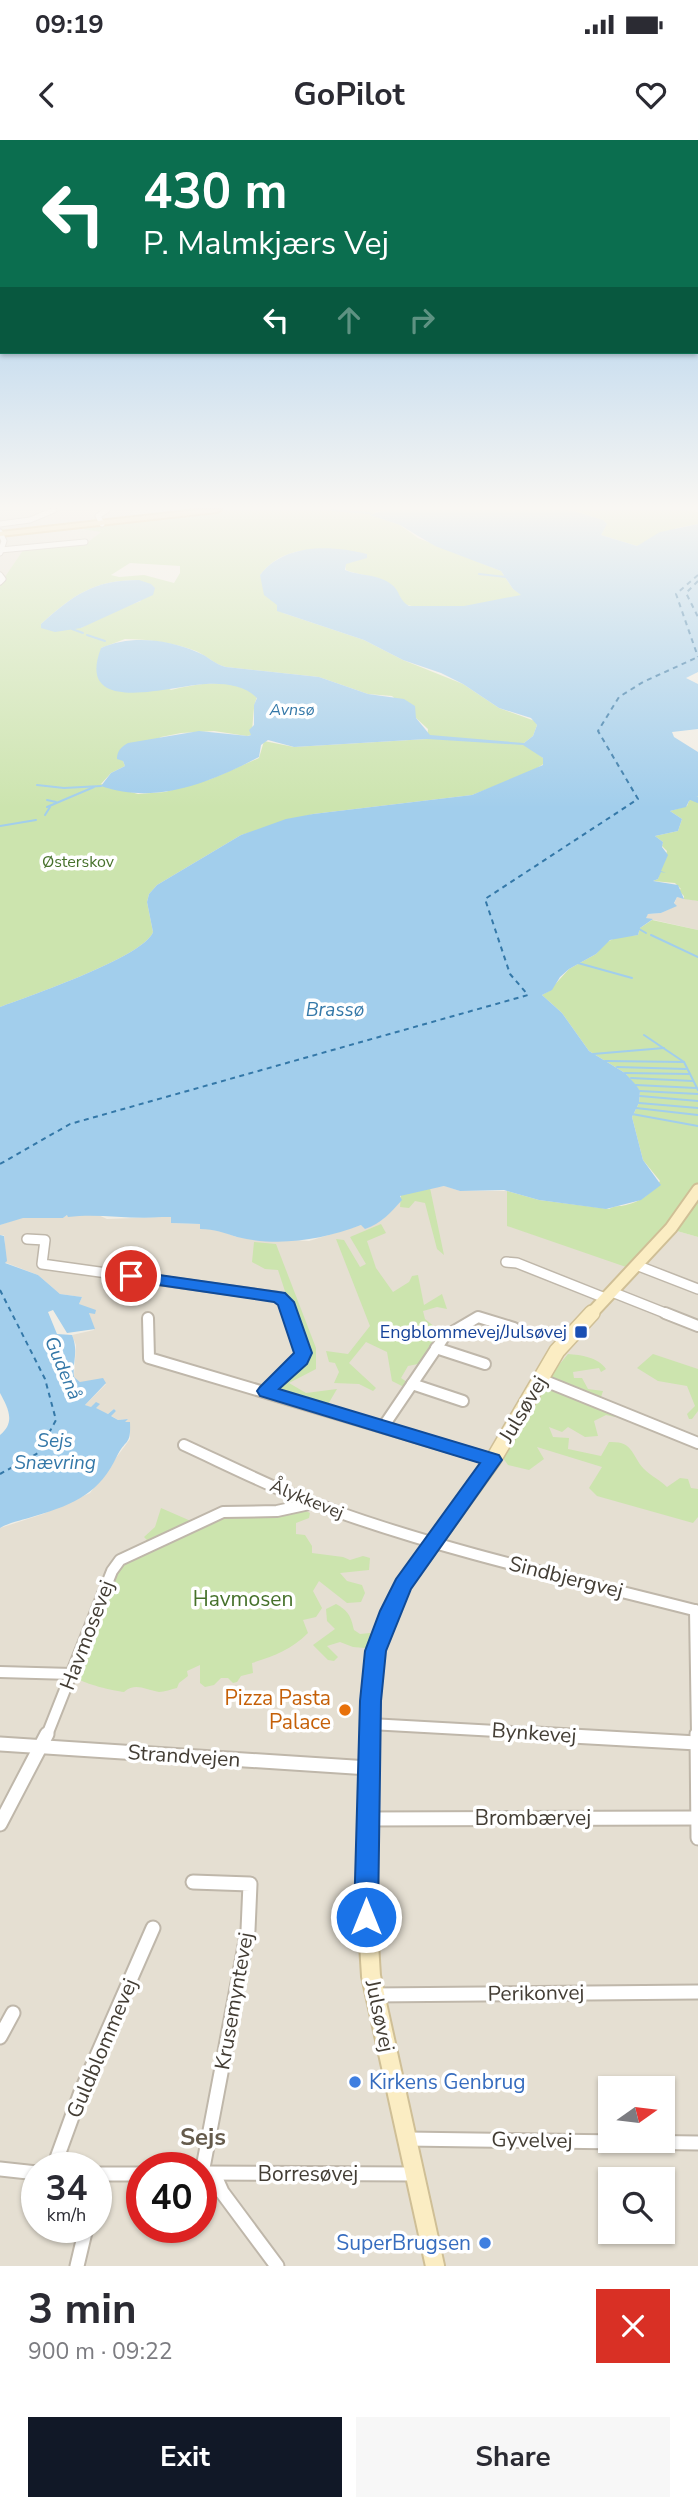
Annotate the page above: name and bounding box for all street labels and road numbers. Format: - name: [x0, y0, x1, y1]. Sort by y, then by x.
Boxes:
- street label: Julsøvej: [492, 1370, 554, 1448]
- street label: Ålykkevej: [266, 1473, 348, 1525]
- street label: Sindbjergvej: [506, 1549, 626, 1605]
- street label: Havmosevej: [53, 1576, 121, 1694]
- street label: Bynkevej: [491, 1716, 577, 1750]
- street label: Strandvejen: [127, 1738, 241, 1774]
- street label: Brombærvej: [475, 1804, 591, 1832]
- street label: Krusemyntevej: [208, 1930, 260, 2072]
- street label: Guldblommevej: [60, 1974, 144, 2122]
- street label: Julsøvej: [358, 1976, 401, 2055]
- street label: Perikonvej: [487, 1978, 585, 2008]
- street label: Gyvelvej: [491, 2125, 573, 2155]
- street label: Borresøvej: [258, 2160, 358, 2188]

